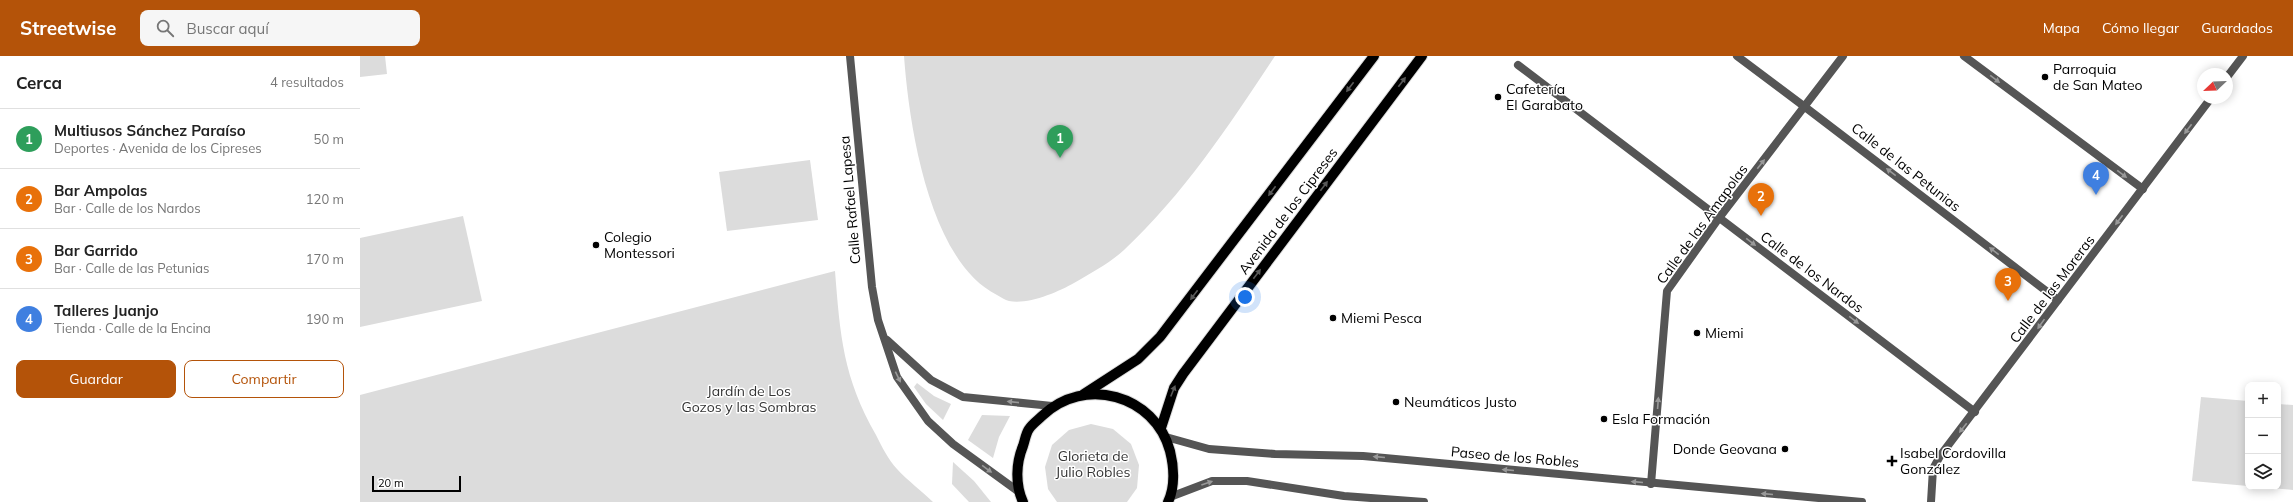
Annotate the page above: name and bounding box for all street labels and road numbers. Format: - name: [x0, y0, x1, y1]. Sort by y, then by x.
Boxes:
- street label: Calle de las Petunias: [1848, 119, 1964, 215]
- street label: Calle Rafael Lapesa: [835, 135, 865, 265]
- street label: Avenida de los Cipreses: [1235, 144, 1342, 278]
- street label: Calle de las Amapolas: [1652, 161, 1752, 287]
- street label: Calle de los Nardos: [1757, 227, 1867, 317]
- street label: Calle de las Moreras: [2005, 231, 2099, 347]
- street label: Paseo de los Robles: [1450, 442, 1580, 472]

